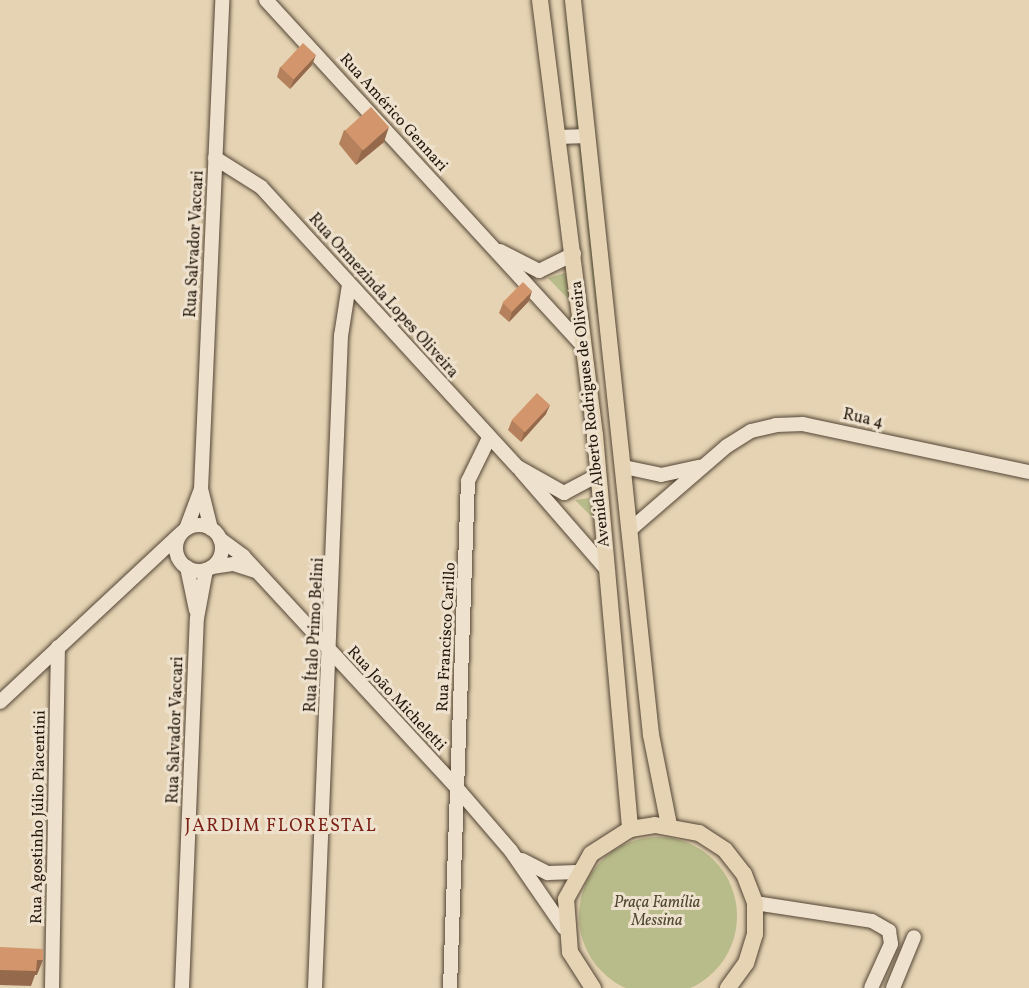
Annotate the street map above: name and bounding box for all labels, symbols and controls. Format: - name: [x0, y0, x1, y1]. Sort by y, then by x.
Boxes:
- street label: Rua Américo Gennari: [335, 50, 451, 176]
- street label: Rua Salvador Vaccari: [182, 170, 208, 318]
- street label: Rua Ormezinda Lopes Oliveira: [304, 210, 462, 382]
- street label: Avenida Alberto Rodrigues de Oliveira: [567, 280, 615, 548]
- street label: Rua 4: [841, 405, 885, 433]
- street label: Rua Ítalo Primo Belini: [301, 557, 329, 713]
- street label: Rua Francisco Carillo: [433, 562, 461, 712]
- street label: Rua João Micheletti: [342, 643, 450, 755]
- street label: Rua Salvador Vaccari: [164, 656, 188, 804]
- street label: Rua Agostinho Júlio Piacentini: [28, 710, 50, 924]
- district label: JARDIM FLORESTAL: [185, 816, 377, 838]
- park label: Praça Família Messina: [614, 893, 700, 931]

